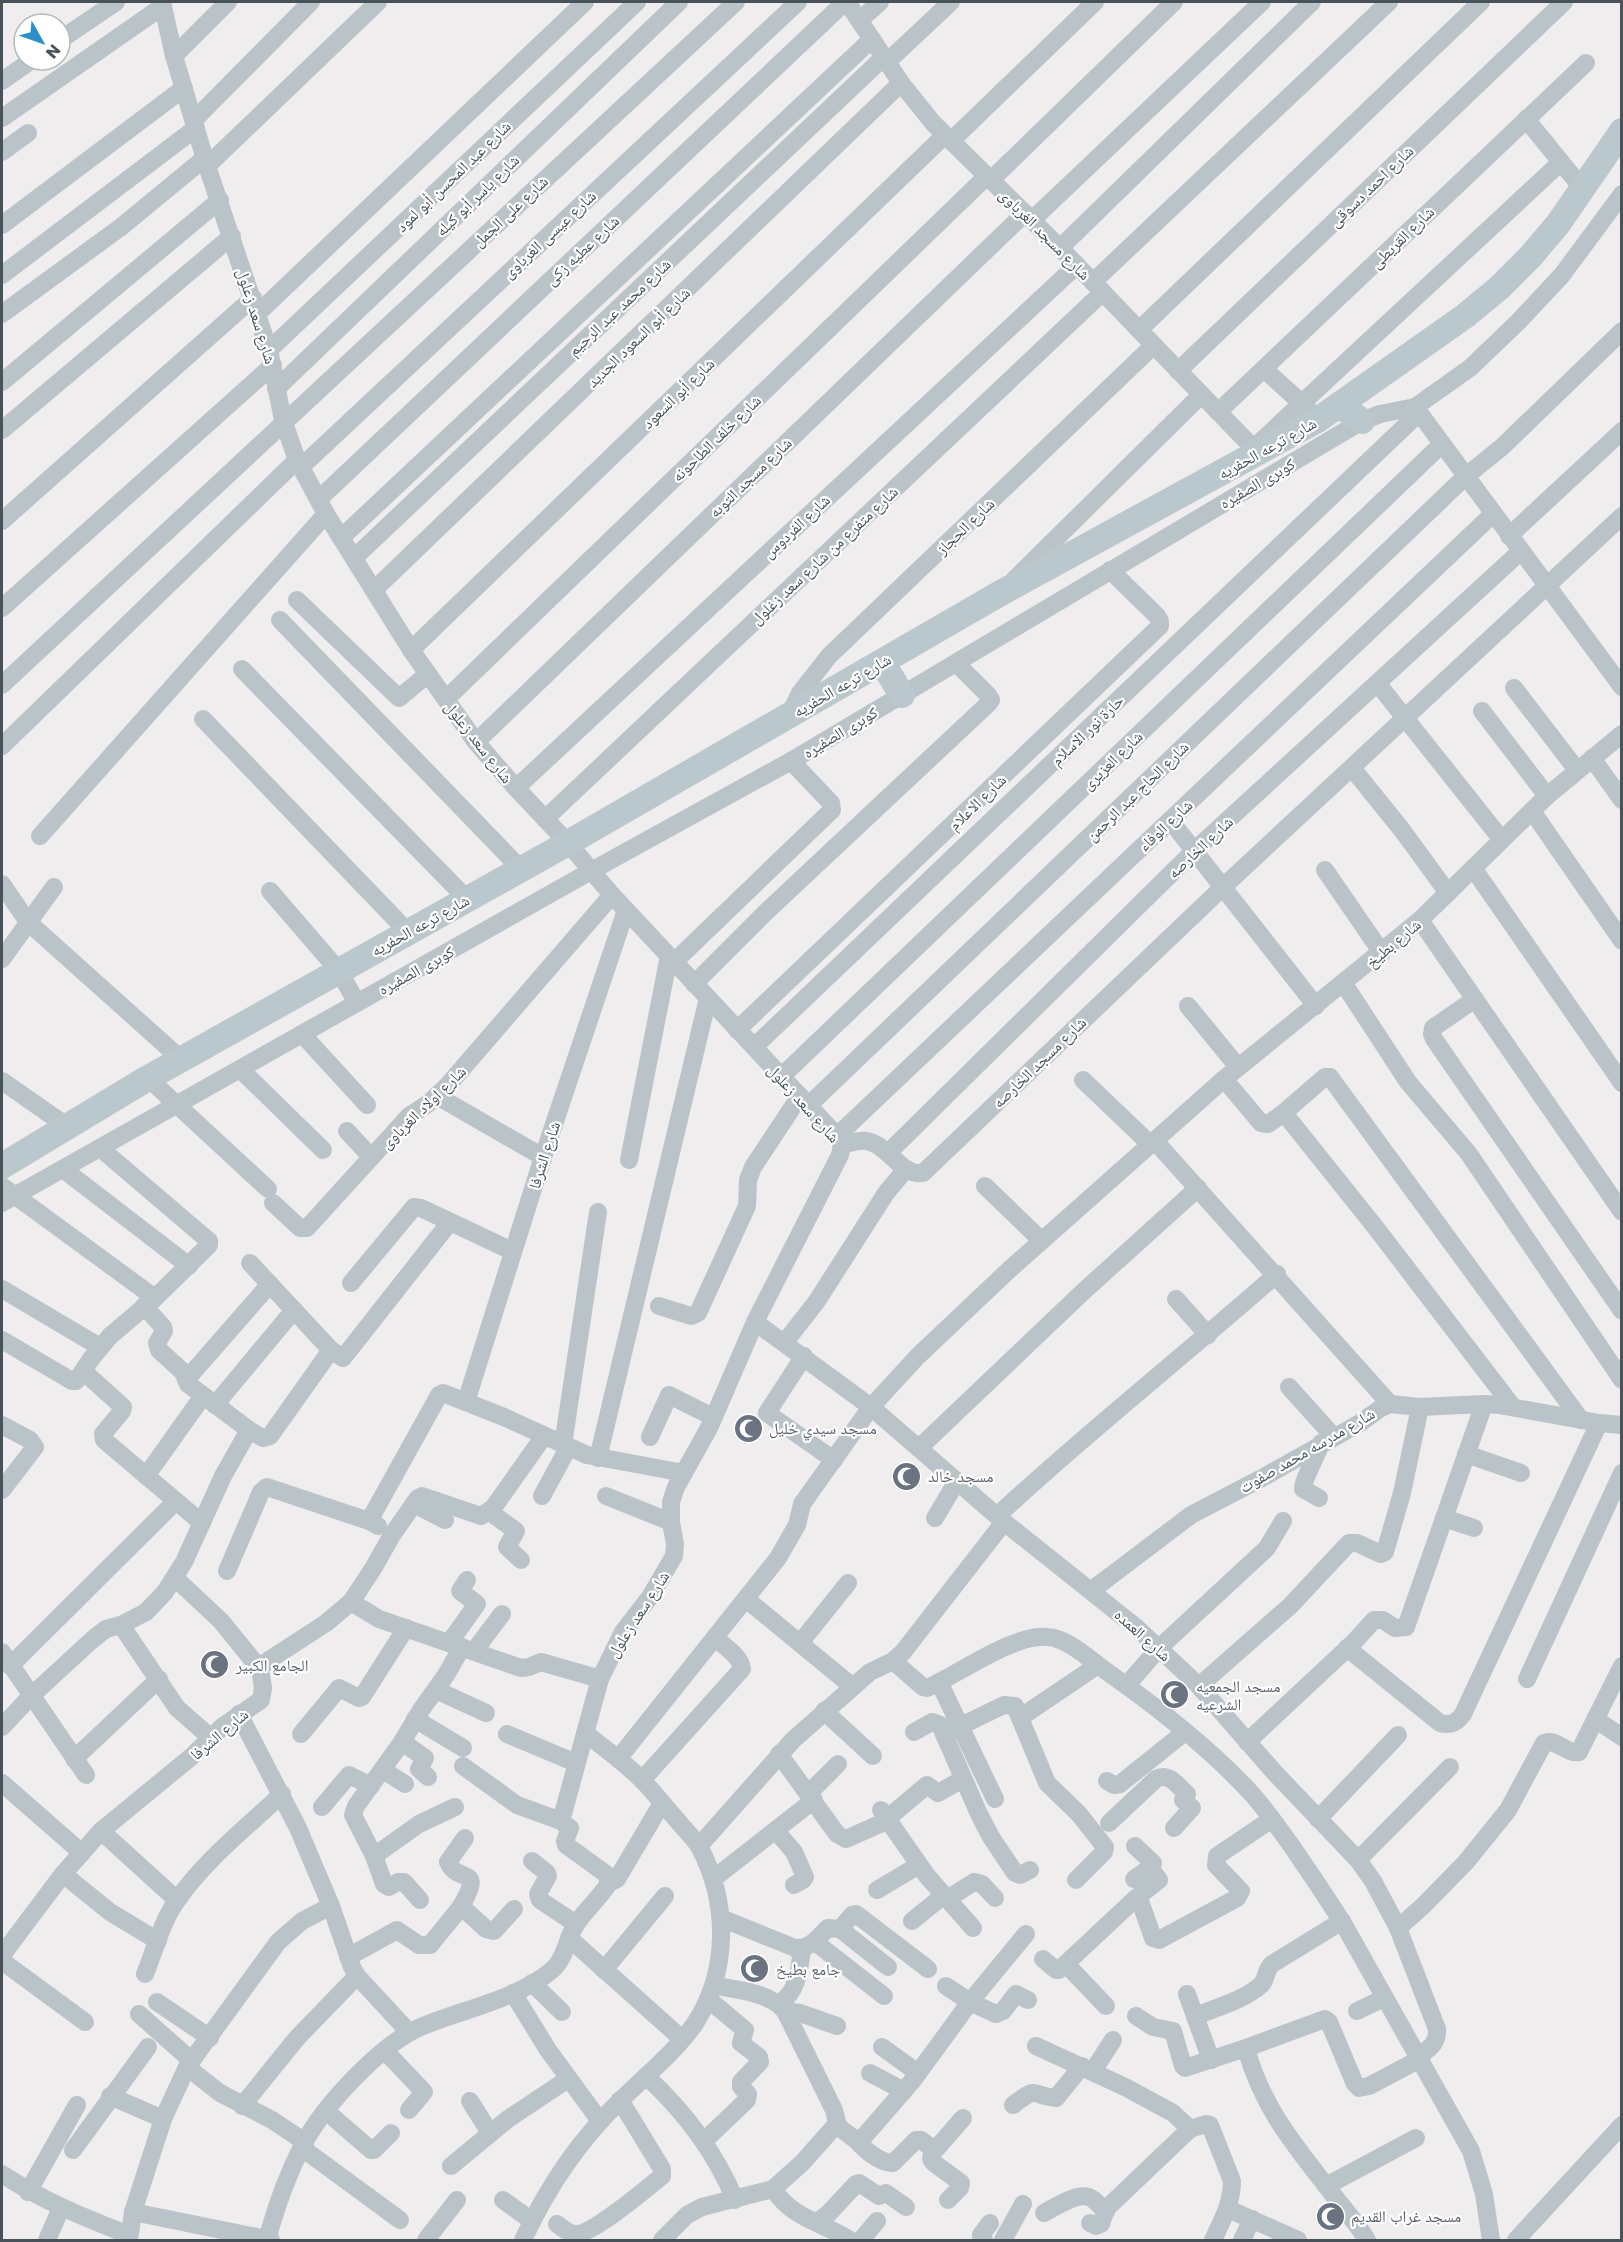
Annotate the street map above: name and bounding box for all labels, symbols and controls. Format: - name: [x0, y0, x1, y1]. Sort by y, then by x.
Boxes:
- north arrow: [12, 12, 72, 72]
- text: N: [40, 39, 66, 63]
- street label: شارع عبد المحسن أبو لمود: [391, 115, 516, 237]
- street label: شارع احمد دسوقى: [1324, 140, 1419, 233]
- street label: شارع ياسر أبو كيله: [430, 149, 525, 241]
- street label: شارع على الجمل: [467, 170, 553, 252]
- street label: شارع مسجد الغرباوى: [994, 183, 1096, 285]
- street label: شارع عيسى الغرباوى: [497, 185, 601, 284]
- street label: شارع القريطى: [1365, 201, 1440, 274]
- street label: شارع عطيه زكى: [540, 210, 625, 291]
- street label: شارع محمد عبد الرحيم: [563, 253, 676, 361]
- street label: شارع سعد زعلول: [231, 265, 282, 367]
- street label: شارع أبو السعود الجديد: [581, 282, 695, 393]
- street label: شارع أبو السعود: [637, 353, 720, 434]
- street label: شارع خلف الطاحونه: [666, 390, 766, 487]
- street label: شارع ترعه الحفريه: [1214, 412, 1321, 485]
- street label: شارع مسجد التوبه: [704, 432, 797, 523]
- street label: كوبرى الصفيره: [1215, 452, 1300, 514]
- street label: شارع متفرع من شارع سعد زغلول: [745, 481, 903, 630]
- street label: شارع الفردوس: [757, 489, 835, 564]
- street label: شارع الحجاز: [930, 493, 1000, 561]
- street label: شارع ترعه الحفريه: [789, 648, 895, 723]
- street label: حارة نور الاسلام: [1046, 690, 1129, 771]
- street label: شارع سعد زعلول: [439, 696, 518, 788]
- street label: كوبرى الصفيره: [798, 701, 882, 764]
- street label: شارع العزيرى: [1077, 725, 1148, 795]
- street label: شارع الحاج عبد الرحمن: [1081, 736, 1194, 847]
- street label: شارع الاعلام: [943, 769, 1011, 836]
- street label: شارع الوفاء: [1133, 794, 1198, 857]
- street label: شارع الخارصه: [1162, 811, 1238, 884]
- street label: شارع ترعه الحفريه: [367, 889, 474, 962]
- street label: شارع بطيخ: [1361, 913, 1426, 973]
- street label: كوبرى الصفيره: [374, 940, 459, 1001]
- street label: شارع مسجد الخارصه: [987, 1011, 1092, 1113]
- street label: شارع سعد زعلول: [762, 1059, 845, 1148]
- street label: شارع اولاد الغرباوى: [375, 1060, 471, 1154]
- street label: شارع الشرفا: [523, 1118, 566, 1192]
- street label: شارع مدرسه محمد صفوت: [1235, 1402, 1379, 1499]
- mosque icon: مسجد سيدي خليل: [732, 1412, 764, 1444]
- place label: مسجد سيدي خليل: [769, 1417, 877, 1441]
- mosque icon: مسجد خالد: [891, 1460, 923, 1492]
- place label: مسجد خالد: [928, 1465, 994, 1488]
- street label: شارع سعد زعلول: [602, 1567, 675, 1662]
- street label: شارع العمده: [1109, 1604, 1176, 1667]
- mosque icon: الجامع الكبير: [199, 1649, 231, 1681]
- place label: الجامع الكبير: [235, 1654, 309, 1677]
- place label: مسجد الجمعيه الشرعيه: [1196, 1675, 1281, 1716]
- mosque icon: مسجد الجمعيه الشرعيه: [1159, 1679, 1191, 1711]
- street label: شارع الشرفا: [185, 1703, 253, 1766]
- mosque icon: جامع بطيخ: [739, 1953, 771, 1985]
- place label: جامع بطيخ: [776, 1958, 840, 1981]
- mosque icon: مسجد غراب القديم: [1314, 2200, 1346, 2232]
- place label: مسجد غراب القديم: [1351, 2205, 1461, 2228]

